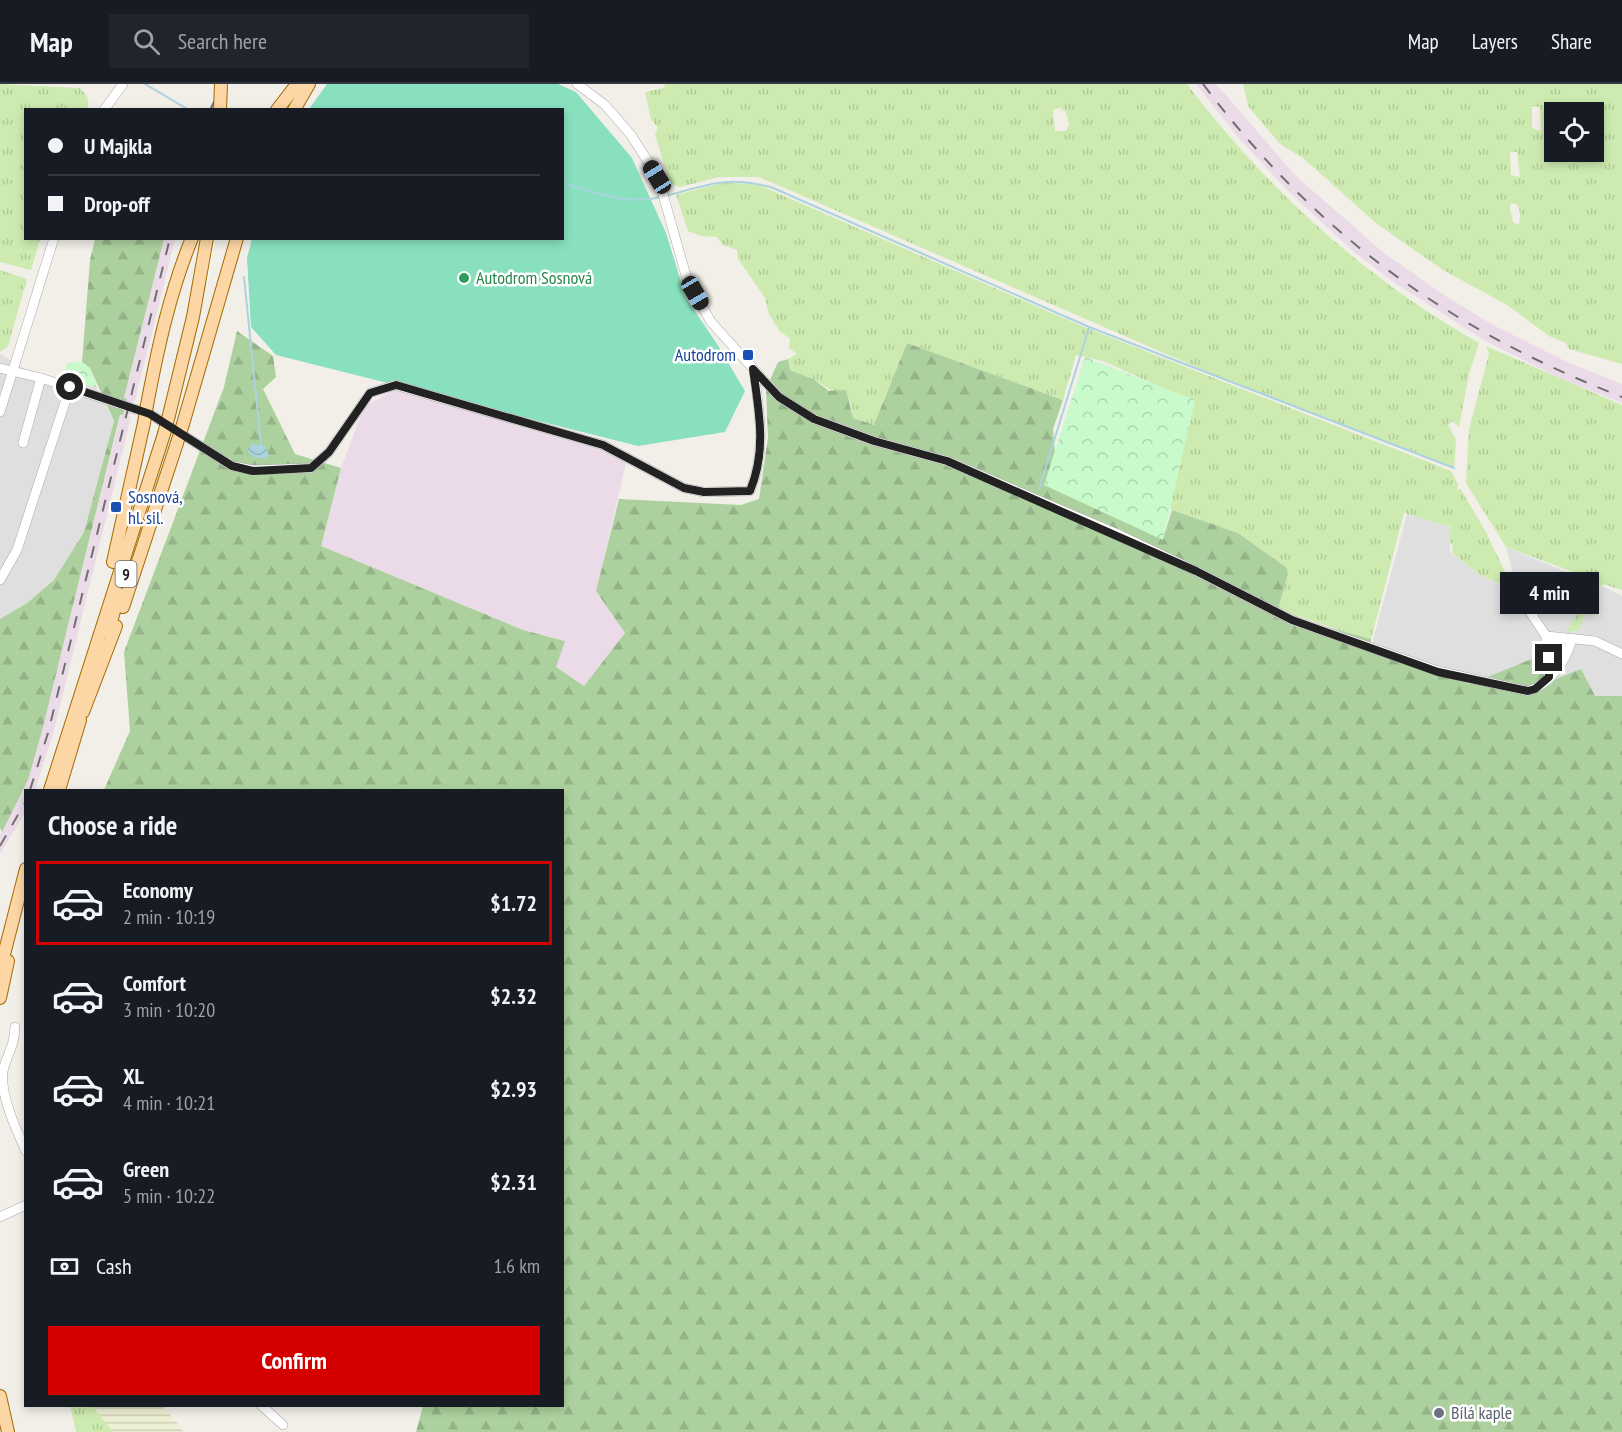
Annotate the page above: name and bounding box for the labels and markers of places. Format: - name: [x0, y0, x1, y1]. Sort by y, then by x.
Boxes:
- place label: Autodrom Sosnová: [476, 266, 592, 289]
- marker: Autodrom Sosnová: [457, 271, 471, 285]
- place label: Autodrom: [675, 343, 736, 366]
- marker: Autodrom: [741, 348, 755, 362]
- place label: Sosnová, hl. sil.: [128, 485, 183, 529]
- marker: Sosnová, hl. sil.: [109, 500, 123, 514]
- place label: Bílá kaple: [1451, 1401, 1512, 1424]
- marker: Bílá kaple: [1432, 1406, 1446, 1420]

